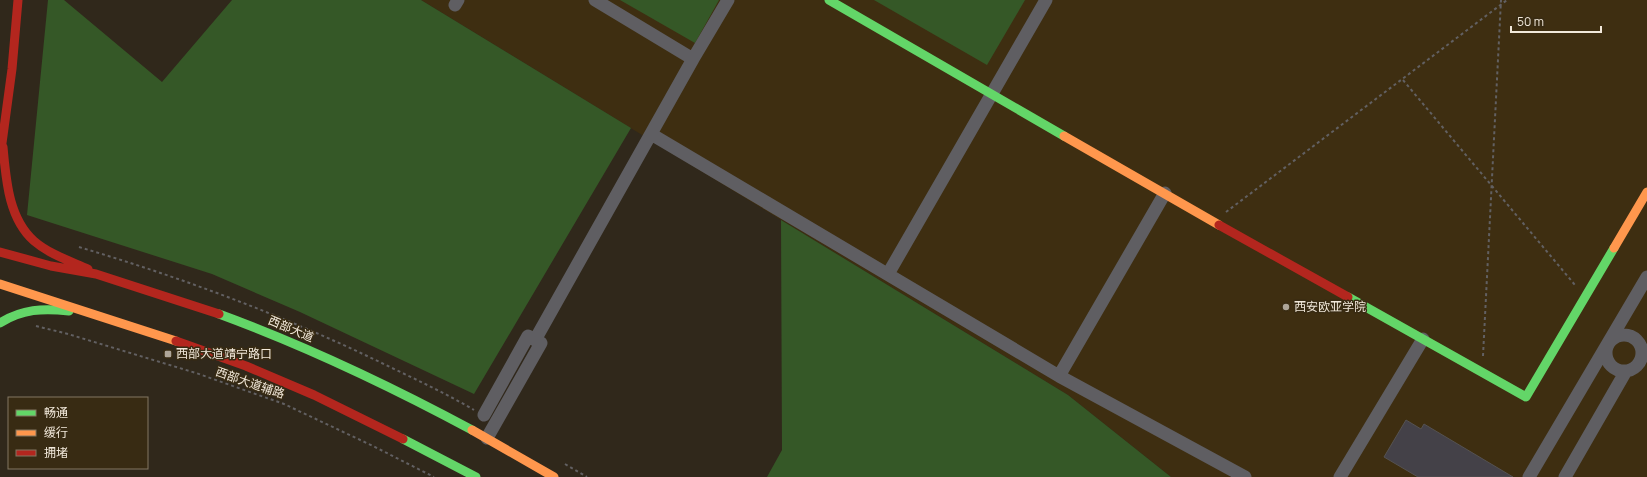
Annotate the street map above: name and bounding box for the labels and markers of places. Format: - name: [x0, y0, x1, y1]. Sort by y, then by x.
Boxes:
- place label: 西安欧亚学院: [1294, 298, 1366, 315]
- marker: 西安欧亚学院: [1281, 302, 1291, 312]
- place label: 西部大道靖宁路口: [176, 345, 272, 362]
- marker: 西部大道靖宁路口: [163, 349, 173, 359]

